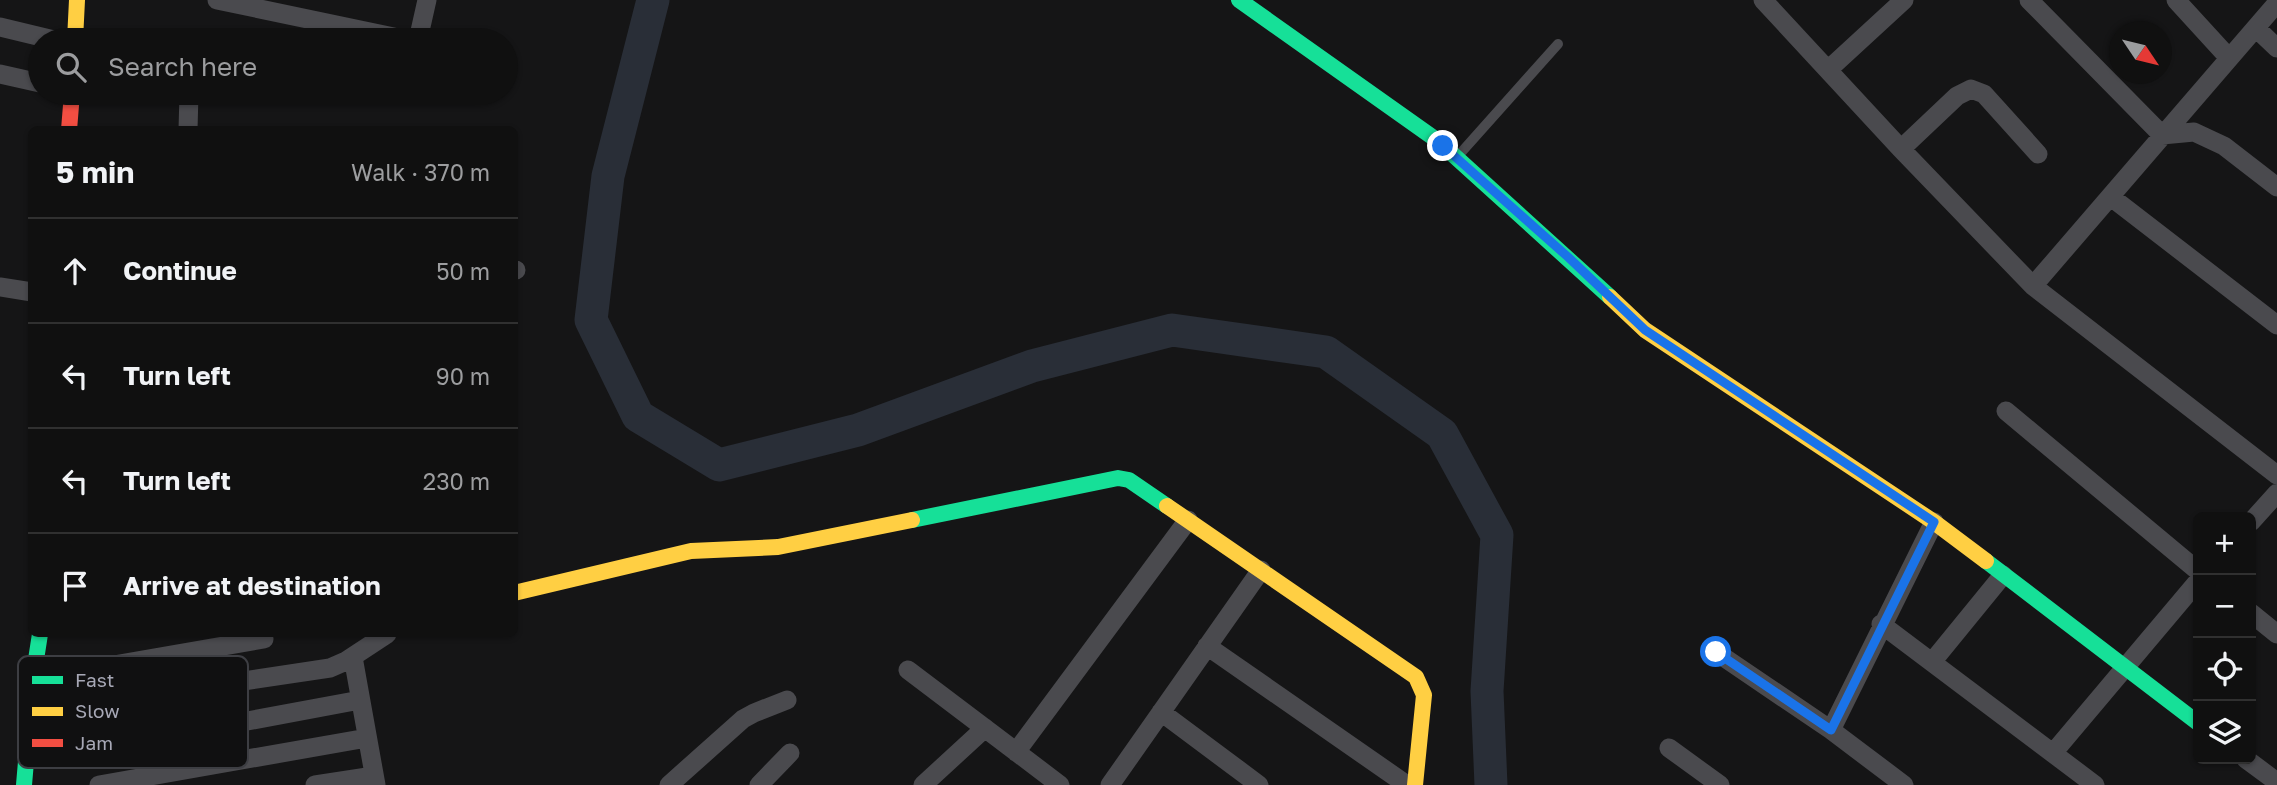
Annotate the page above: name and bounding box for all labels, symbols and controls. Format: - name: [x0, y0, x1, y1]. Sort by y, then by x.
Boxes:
- north arrow: [2109, 21, 2172, 84]
- search box: [28, 28, 518, 105]
- icon: search: [52, 48, 90, 86]
- text: Search here: [108, 51, 257, 82]
- route end: [1427, 130, 1458, 161]
- text: 5 min: [56, 154, 134, 190]
- text: Walk · 370 m: [351, 158, 490, 186]
- icon: ahead: [56, 252, 94, 290]
- text: Continue: [123, 255, 237, 286]
- text: 50 m: [436, 257, 490, 285]
- icon: left: [56, 357, 94, 395]
- text: Turn left: [123, 360, 231, 391]
- text: 90 m: [436, 362, 490, 390]
- icon: left: [56, 462, 94, 500]
- text: Turn left: [123, 465, 231, 496]
- text: 230 m: [423, 467, 490, 495]
- map controls: [2193, 512, 2256, 764]
- button: +: [2193, 512, 2256, 575]
- icon: arrive: [56, 567, 94, 605]
- text: Arrive at destination: [123, 570, 381, 601]
- button: −: [2193, 575, 2256, 638]
- route start: [1700, 636, 1731, 667]
- button: locate: [2193, 638, 2256, 701]
- legend: [18, 656, 248, 768]
- text: Fast: [75, 668, 114, 691]
- text: Slow: [75, 699, 120, 722]
- button: layers: [2193, 701, 2256, 764]
- text: Jam: [75, 731, 113, 754]

